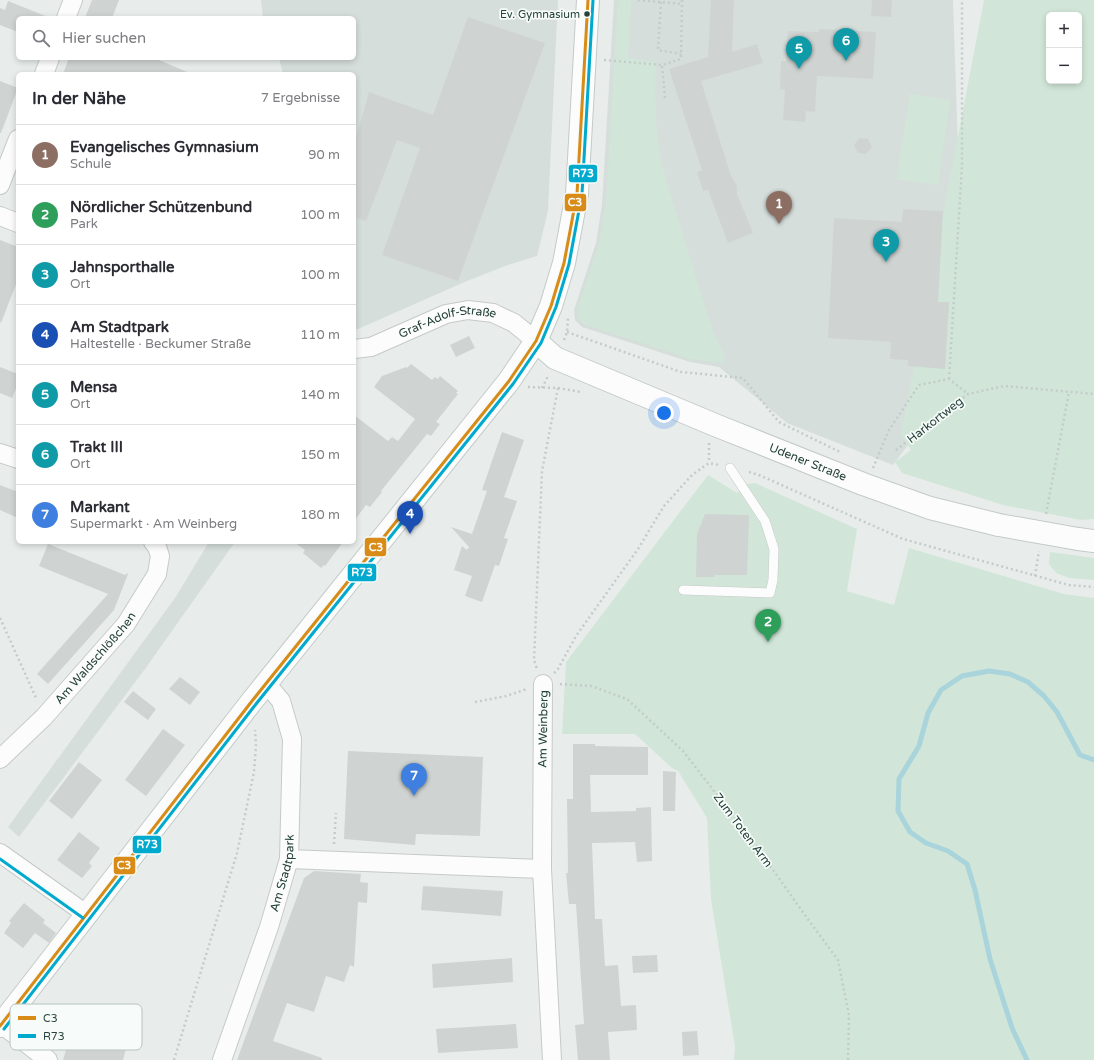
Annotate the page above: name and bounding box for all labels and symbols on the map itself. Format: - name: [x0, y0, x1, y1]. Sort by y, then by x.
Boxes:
- place label: Ev. Gymnasium: [500, 8, 580, 21]
- marker: Ev. Gymnasium: [582, 9, 592, 19]
- pin: 6: [833, 28, 859, 61]
- pin: 5: [786, 36, 812, 69]
- line badge: R73: [568, 164, 598, 183]
- text: R73: [572, 167, 594, 180]
- pin: 1: [766, 191, 792, 224]
- line badge: C3: [564, 193, 587, 212]
- text: C3: [568, 196, 582, 209]
- pin: 3: [873, 229, 899, 262]
- street label: Graf-Adolf-Straße: [396, 303, 499, 341]
- street label: Harkortweg: [904, 394, 966, 446]
- your location: [654, 403, 674, 423]
- street label: Udener Straße: [767, 440, 849, 484]
- pin: 4: [397, 501, 423, 534]
- line badge: C3: [364, 537, 387, 557]
- text: C3: [369, 541, 383, 554]
- line badge: R73: [347, 563, 377, 582]
- text: R73: [351, 566, 373, 579]
- pin: 2: [755, 609, 781, 642]
- street label: Am Waldschlößchen: [52, 610, 139, 707]
- street label: Am Weinberg: [535, 690, 551, 768]
- pin: 7: [401, 763, 427, 796]
- street label: Zum Toten Arm: [711, 790, 775, 870]
- street label: Am Stadtpark: [267, 834, 297, 913]
- line badge: R73: [132, 835, 162, 854]
- text: R73: [136, 838, 158, 851]
- line badge: C3: [113, 856, 136, 875]
- text: C3: [117, 859, 131, 872]
- legend: [10, 1004, 142, 1050]
- text: C3: [43, 1012, 58, 1025]
- text: R73: [43, 1030, 65, 1043]

